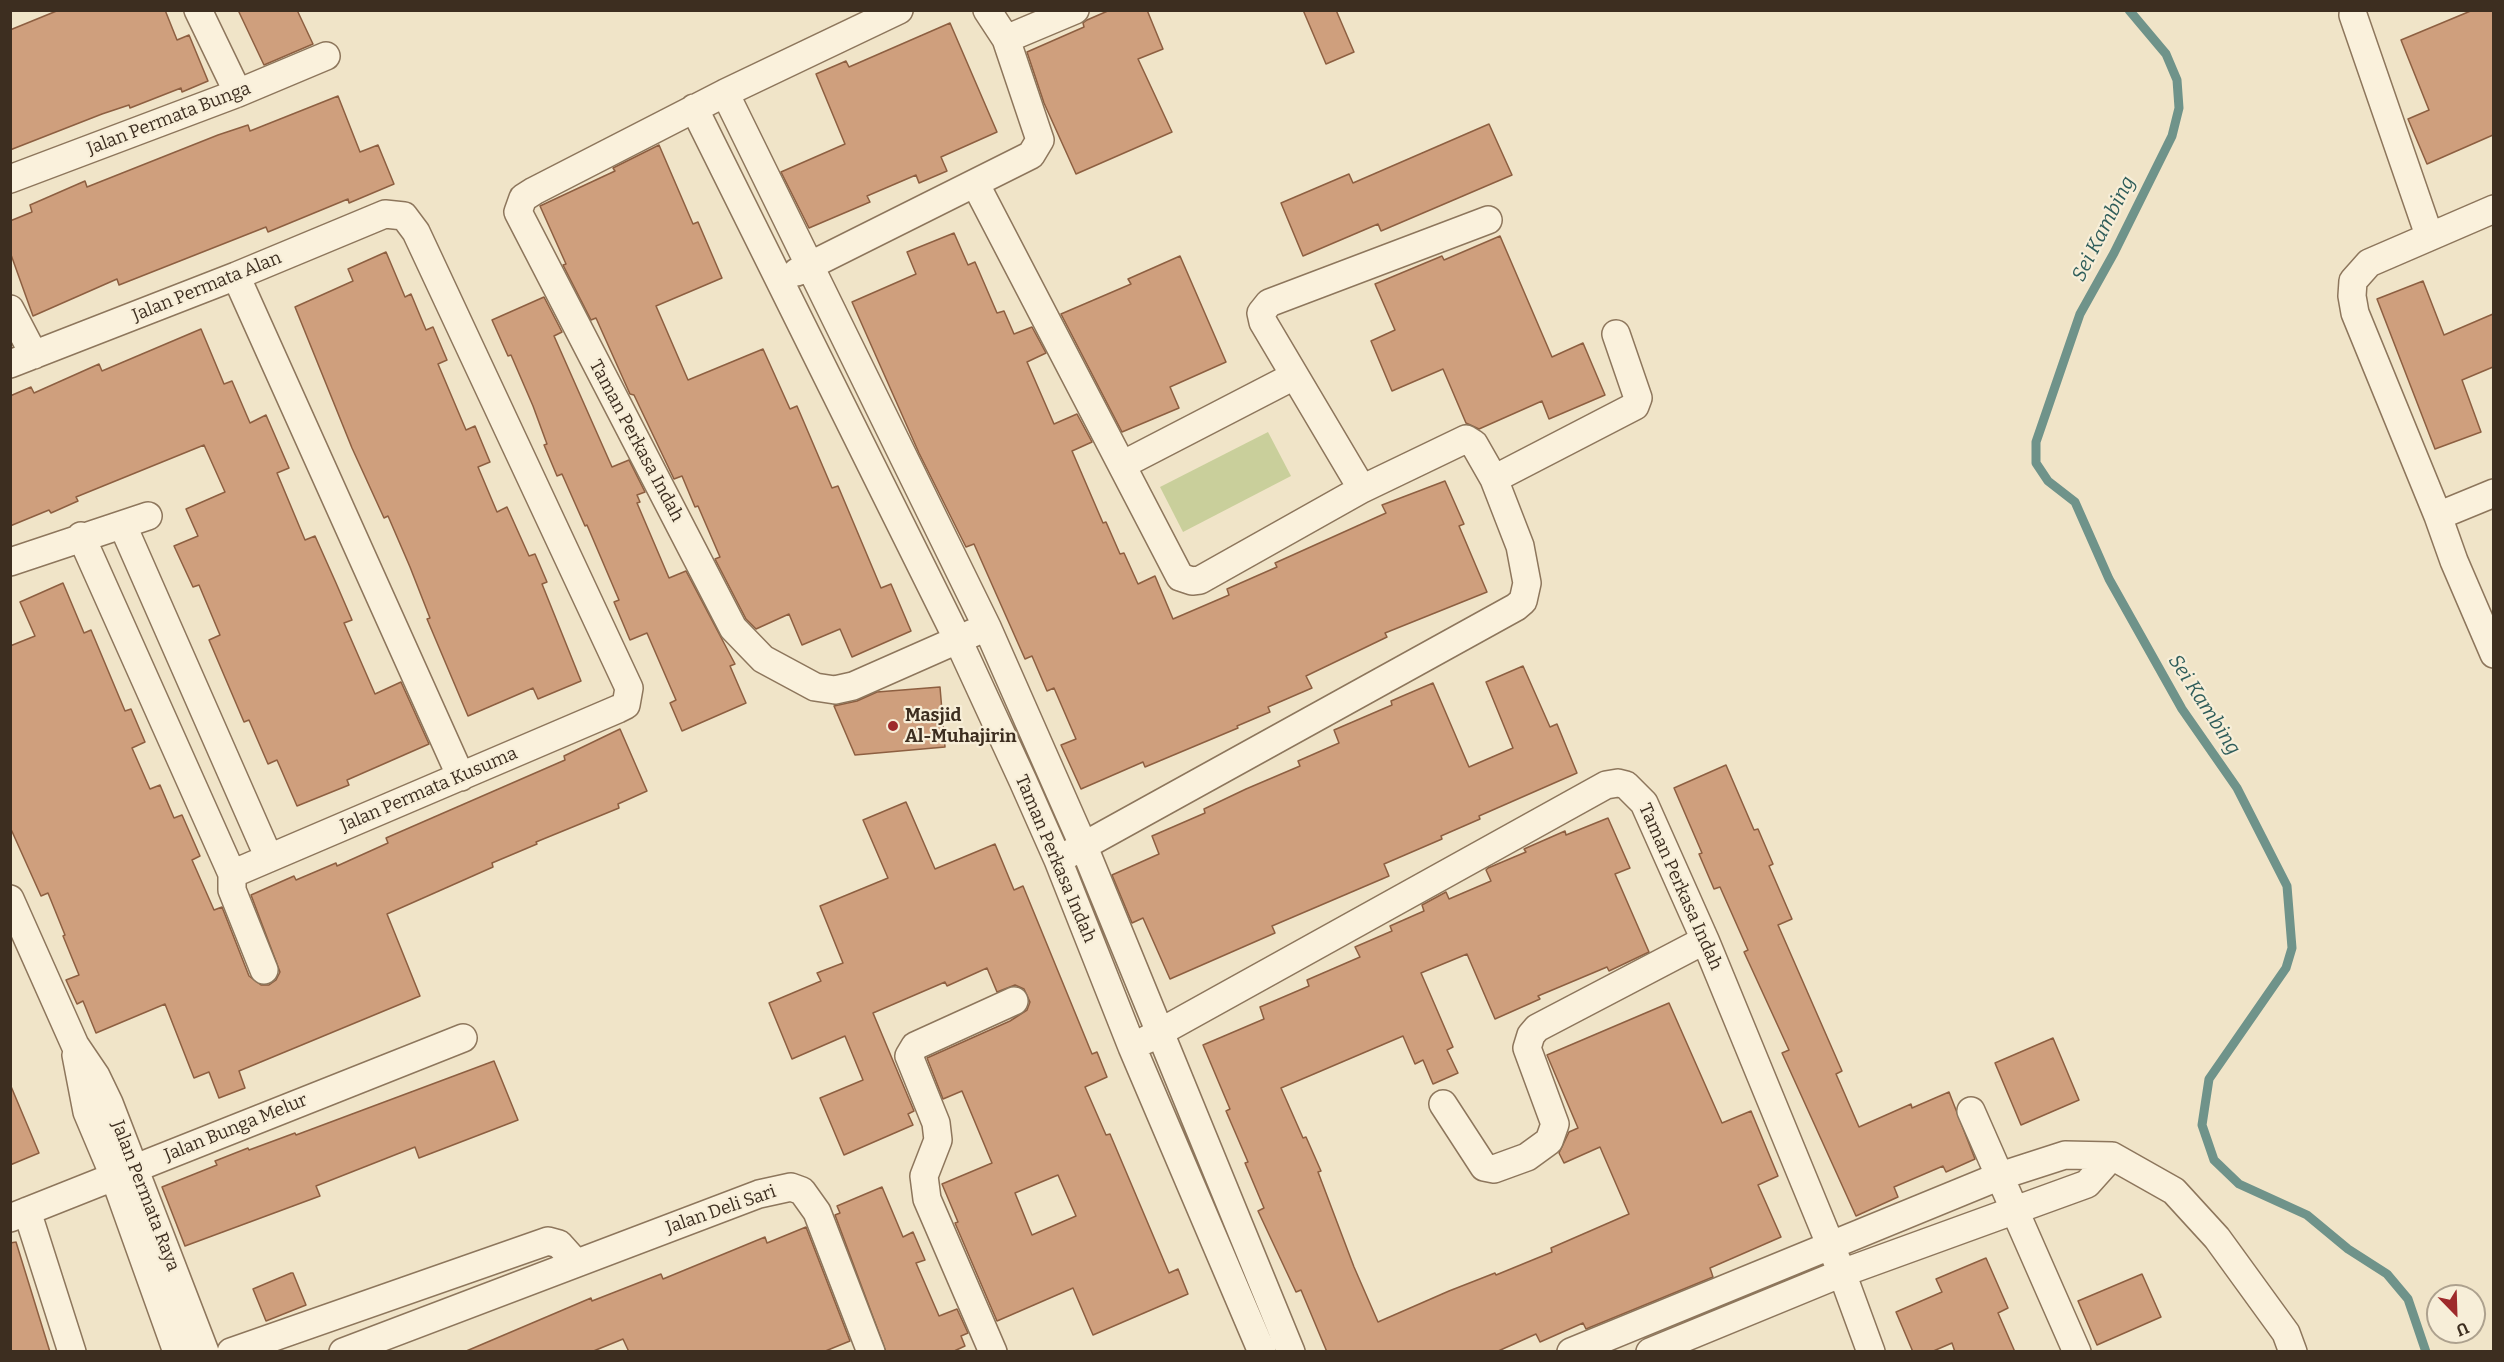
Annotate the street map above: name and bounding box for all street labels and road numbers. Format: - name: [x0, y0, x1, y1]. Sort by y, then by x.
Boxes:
- street label: Jalan Permata Bunga: [84, 78, 254, 160]
- street label: Jalan Permata Alan: [129, 247, 285, 327]
- street label: Taman Perkasa Indah: [584, 356, 688, 526]
- street label: Jalan Permata Kusuma: [337, 743, 521, 837]
- street label: Taman Perkasa Indah: [1010, 772, 1100, 946]
- street label: Taman Perkasa Indah: [1634, 800, 1726, 974]
- street label: Jalan Bunga Melur: [161, 1089, 311, 1167]
- street label: Jalan Permata Raya: [106, 1118, 184, 1274]
- street label: Jalan Deli Sari: [663, 1181, 779, 1239]

